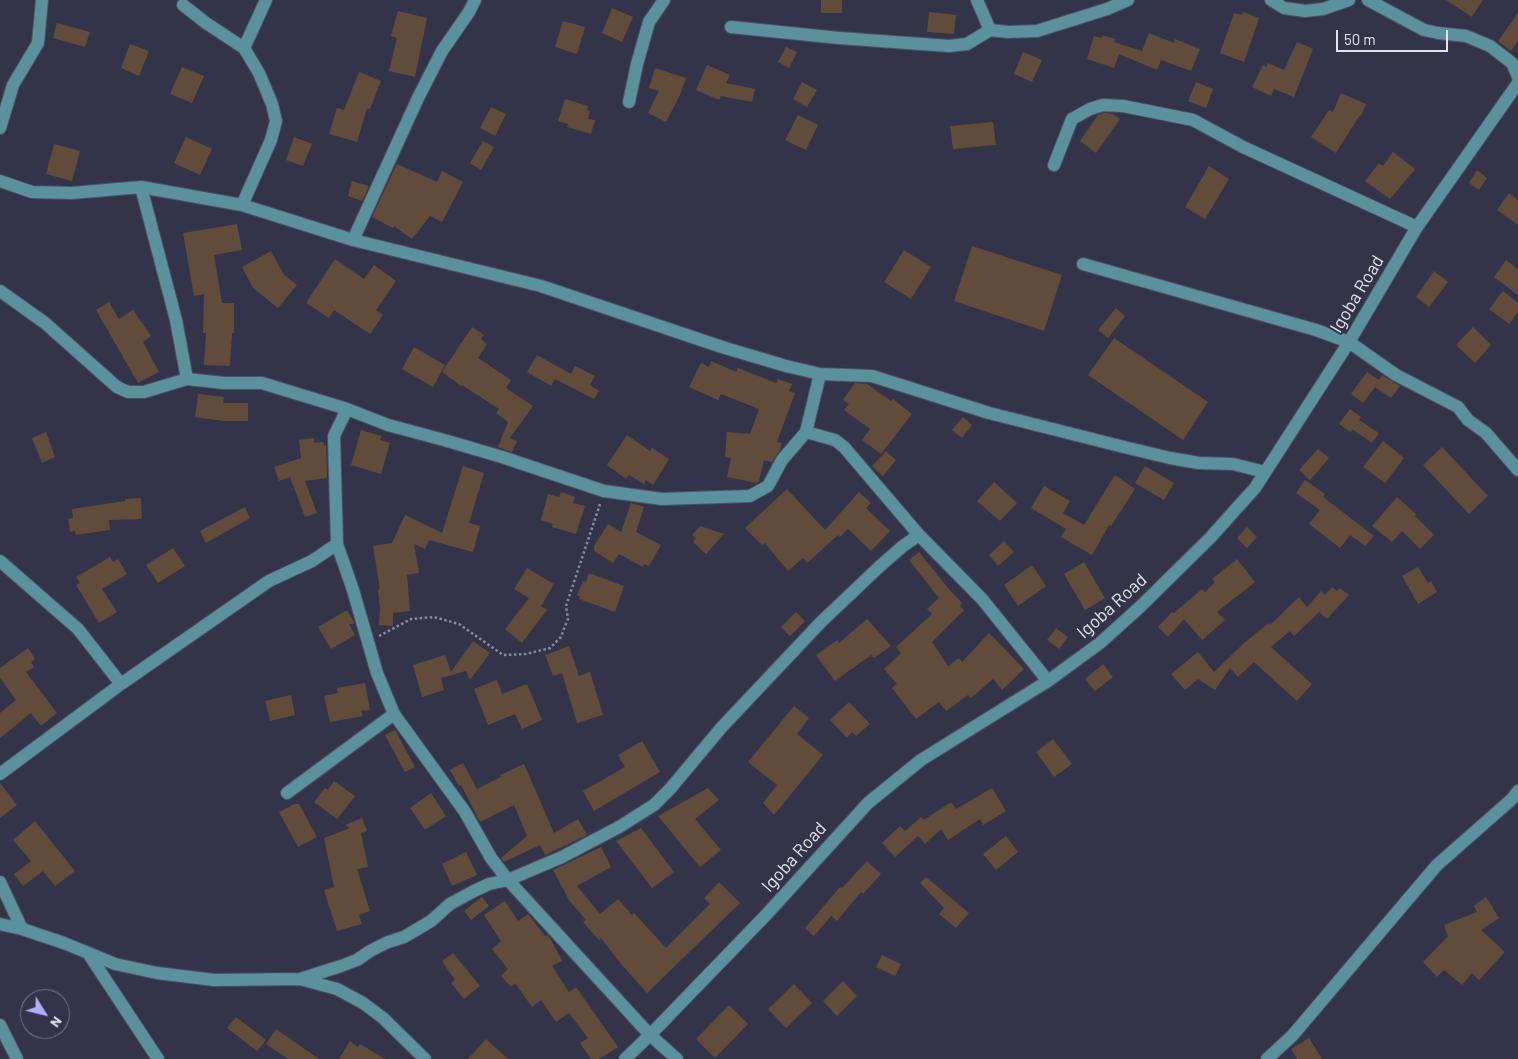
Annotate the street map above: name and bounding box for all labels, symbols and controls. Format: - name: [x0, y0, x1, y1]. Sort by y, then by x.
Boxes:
- scale bar: [1338, 20, 1450, 52]
- text: 50 m: [1344, 30, 1376, 48]
- street label: Igoba Road: [1325, 251, 1389, 337]
- street label: Igoba Road: [1073, 569, 1151, 643]
- street label: Igoba Road: [757, 818, 831, 896]
- north arrow: [20, 989, 70, 1039]
- text: N: [47, 1014, 66, 1031]

